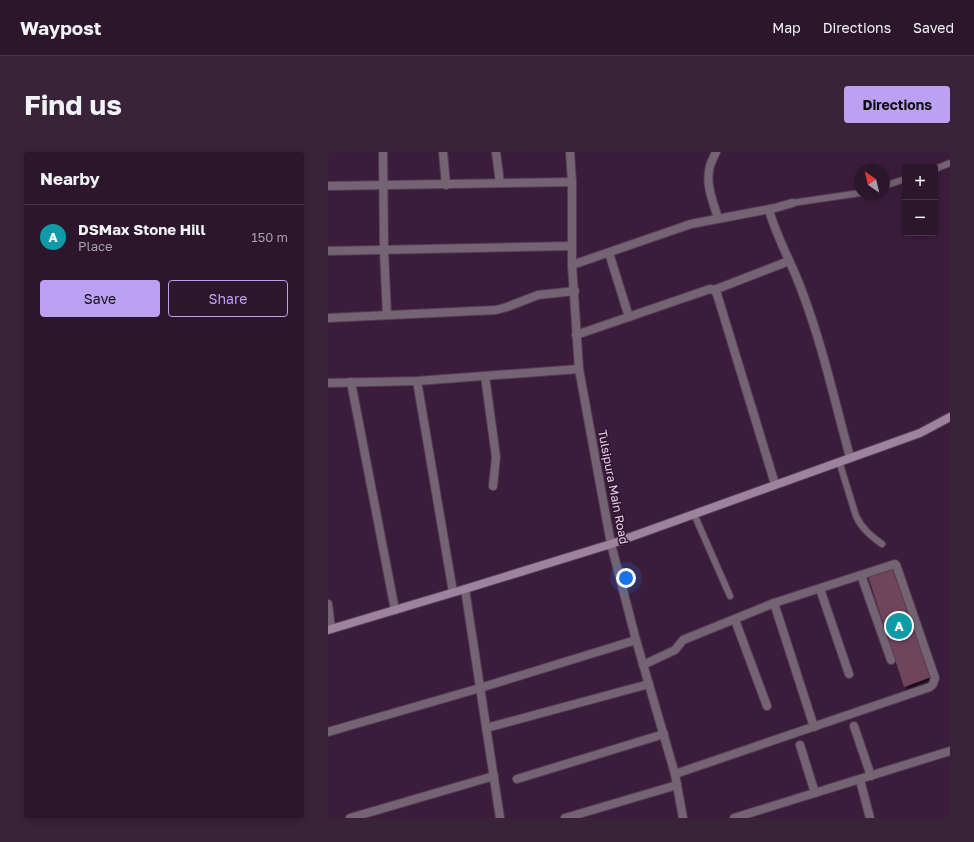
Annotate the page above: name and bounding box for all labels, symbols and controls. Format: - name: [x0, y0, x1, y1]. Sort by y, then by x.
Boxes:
- text: Waypost: [20, 16, 101, 39]
- text: Map: [772, 19, 801, 36]
- text: Directions: [823, 19, 891, 36]
- text: Saved: [913, 19, 954, 36]
- button: Directions: [844, 86, 950, 123]
- text: Find us: [24, 88, 122, 121]
- north arrow: [854, 164, 890, 200]
- map controls: [902, 164, 938, 236]
- button: +: [902, 164, 938, 200]
- text: Nearby: [40, 168, 100, 189]
- button: −: [902, 200, 938, 236]
- text: DSMax Stone Hill: [78, 220, 205, 238]
- text: A: [48, 229, 58, 245]
- text: 150 m: [251, 229, 288, 245]
- text: Place: [78, 238, 113, 254]
- button: Save: [40, 280, 160, 317]
- button: Share: [168, 280, 288, 317]
- street label: Tulsipura Main Road: [595, 428, 632, 545]
- your location: [616, 568, 636, 588]
- pin: A: [886, 611, 912, 641]

